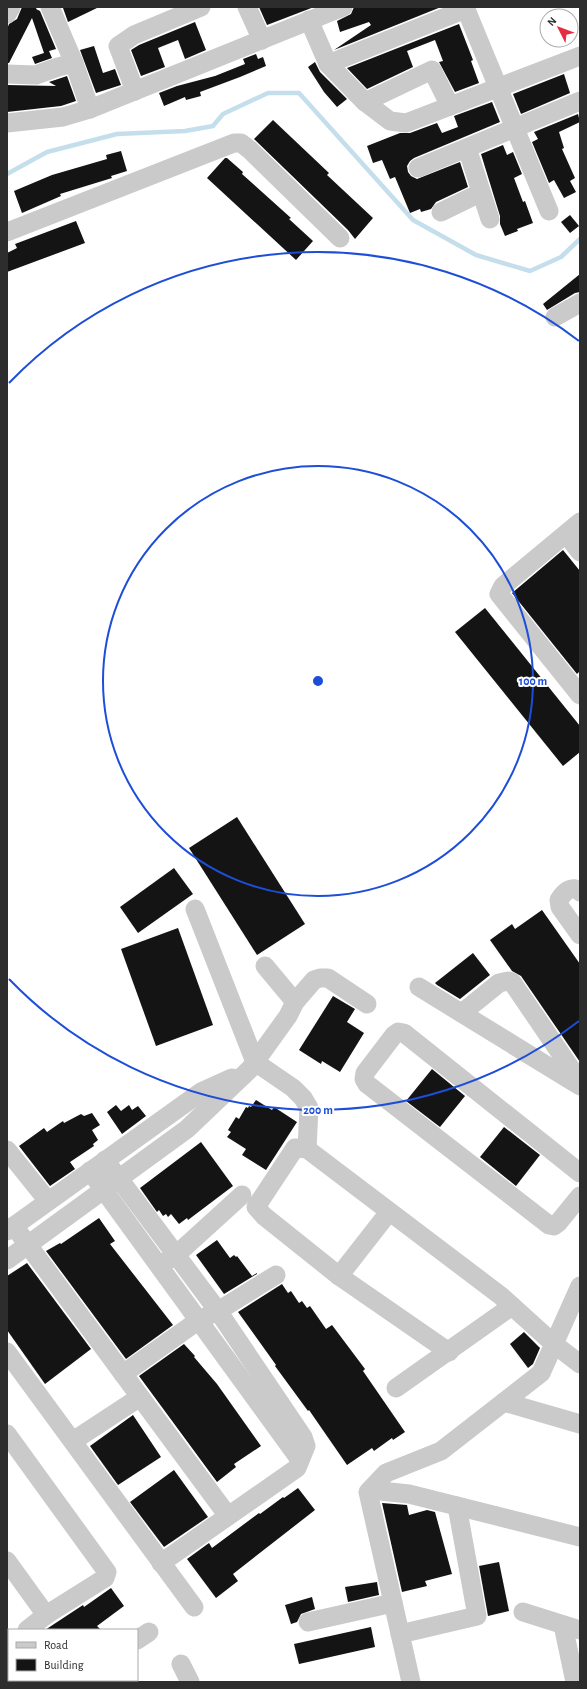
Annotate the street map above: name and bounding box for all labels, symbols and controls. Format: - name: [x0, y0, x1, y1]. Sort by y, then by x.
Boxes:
- north arrow: [539, 8, 579, 48]
- text: N: [545, 15, 559, 28]
- centre of rings: [311, 674, 325, 688]
- text: 100 m: [519, 675, 547, 687]
- text: 200 m: [303, 1104, 333, 1116]
- legend: [8, 1629, 138, 1681]
- text: Road: [44, 1639, 68, 1651]
- text: Building: [44, 1659, 84, 1671]

